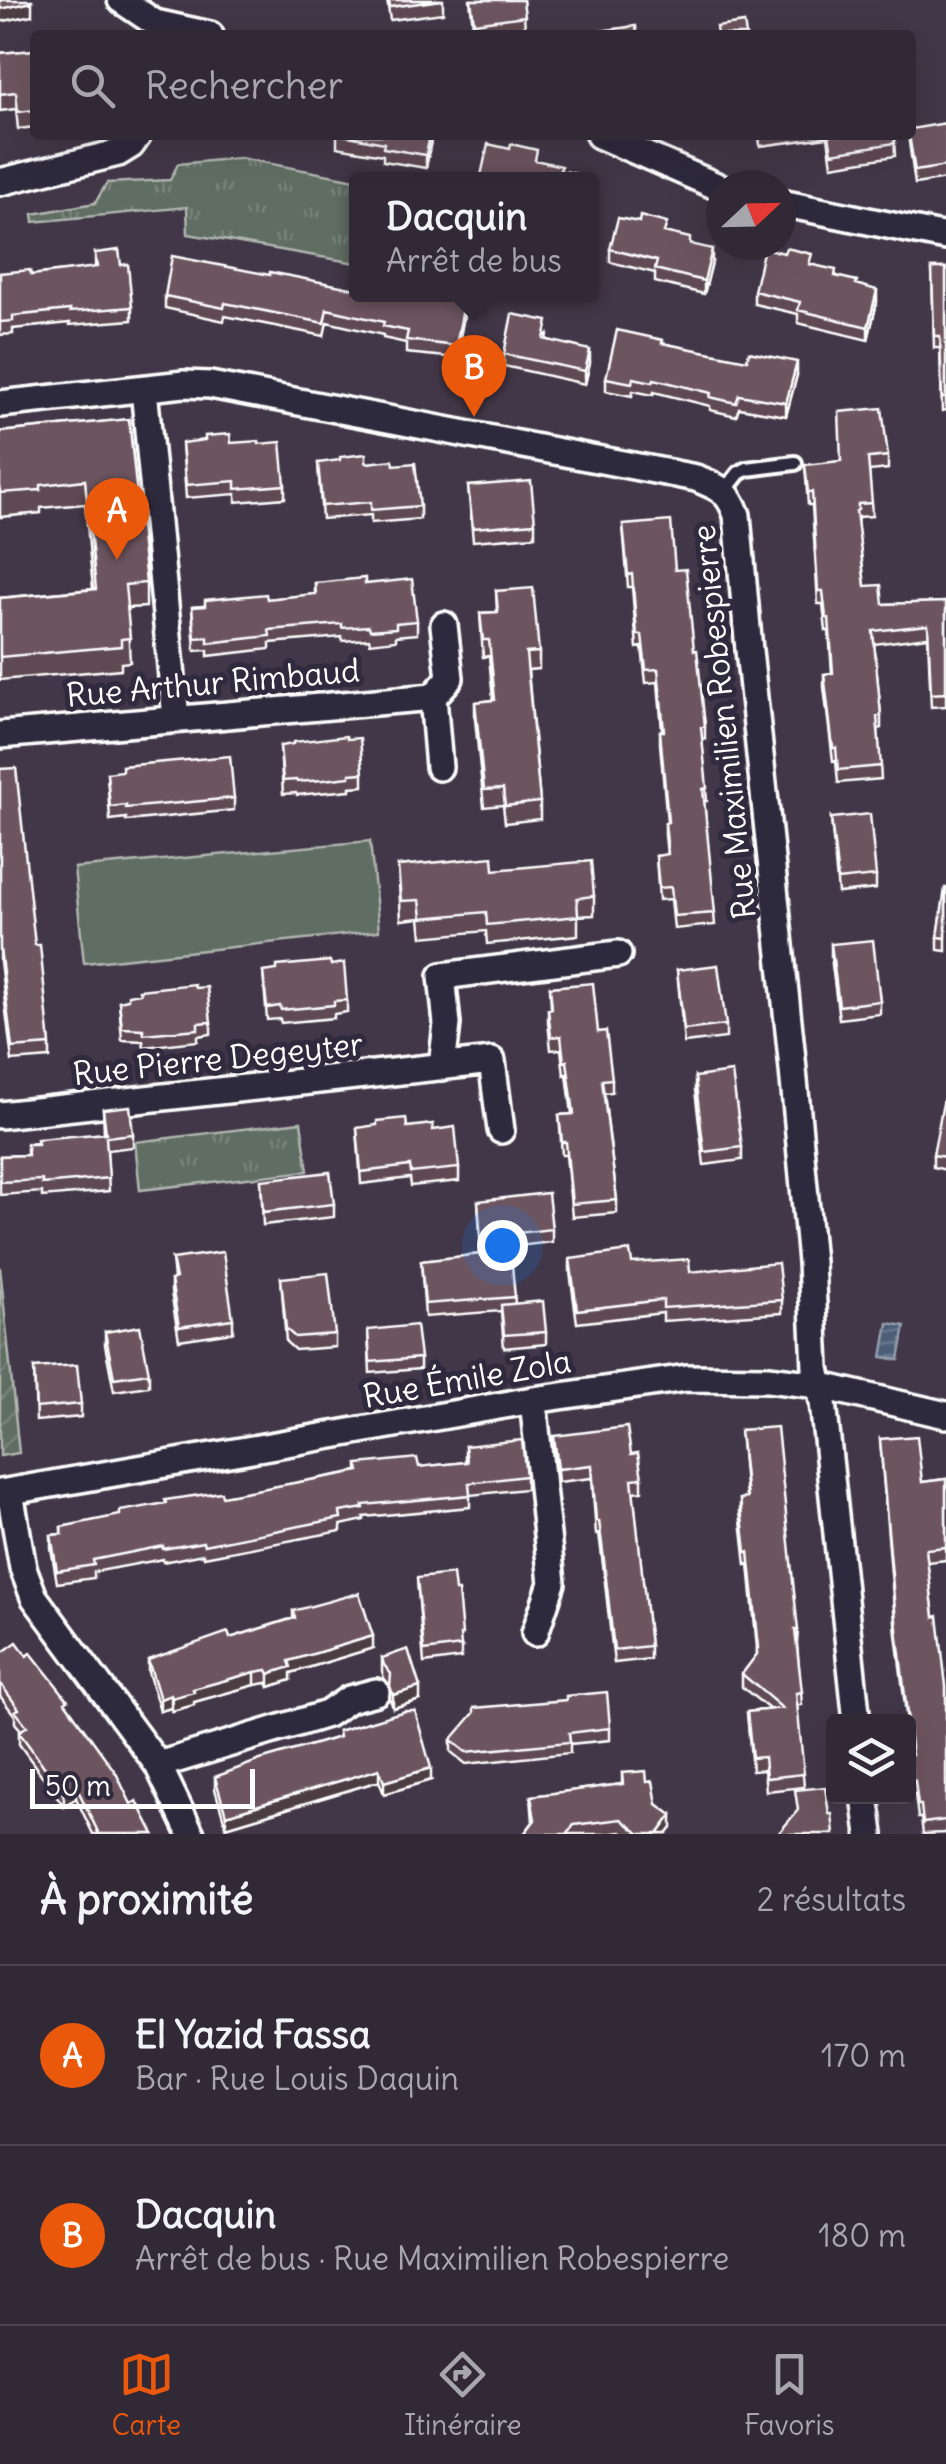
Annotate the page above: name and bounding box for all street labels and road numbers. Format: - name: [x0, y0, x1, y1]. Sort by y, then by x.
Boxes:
- street label: Rue Maximilien Robespierre: [682, 523, 765, 921]
- street label: Rue Arthur Rimbaud: [65, 649, 361, 716]
- street label: Rue Pierre Degeyter: [71, 1023, 365, 1094]
- street label: Rue Émile Zola: [360, 1340, 574, 1417]

